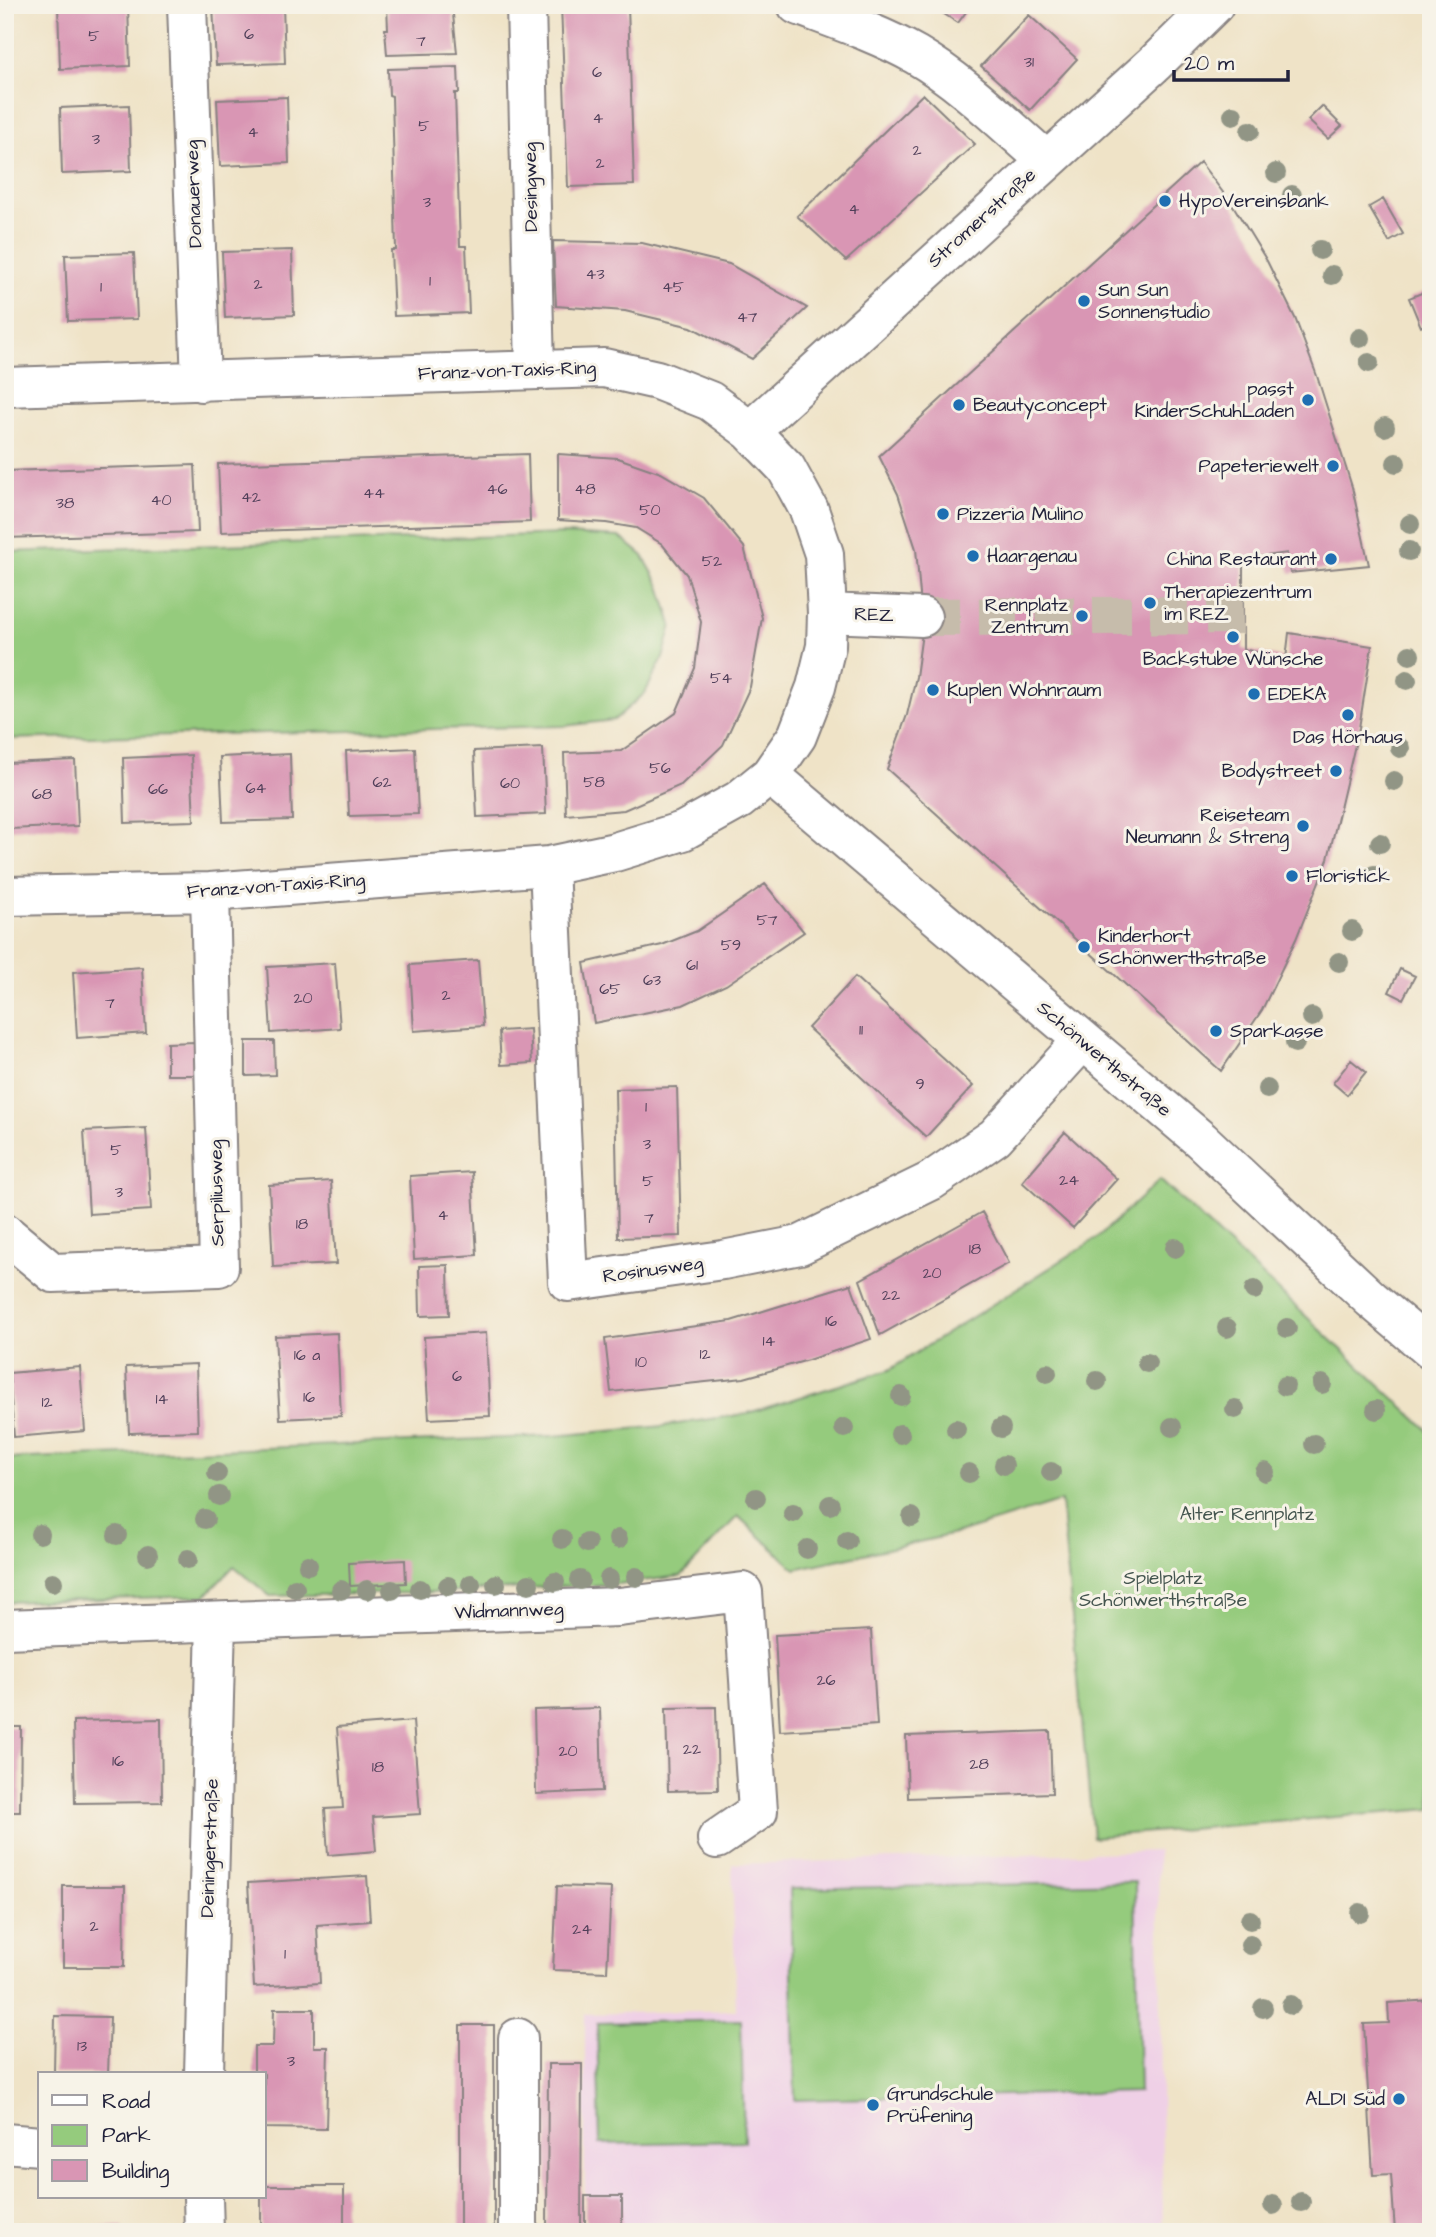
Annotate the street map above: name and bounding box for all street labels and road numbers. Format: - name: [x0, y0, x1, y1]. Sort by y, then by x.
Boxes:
- street label: Donauerweg: [179, 139, 210, 248]
- street label: Desingweg: [517, 142, 546, 232]
- street label: Stromerstraße: [922, 162, 1042, 274]
- street label: Franz-von-Taxis-Ring: [417, 354, 597, 389]
- street label: REZ: [854, 601, 894, 629]
- street label: Franz-von-Taxis-Ring: [186, 866, 366, 907]
- street label: Schönwerthstraße: [1031, 995, 1177, 1123]
- street label: Serpiliusweg: [203, 1139, 232, 1247]
- street label: Rosinusweg: [601, 1250, 705, 1291]
- street label: Widmannweg: [454, 1596, 564, 1627]
- street label: Deiningerstraße: [194, 1778, 227, 1918]

